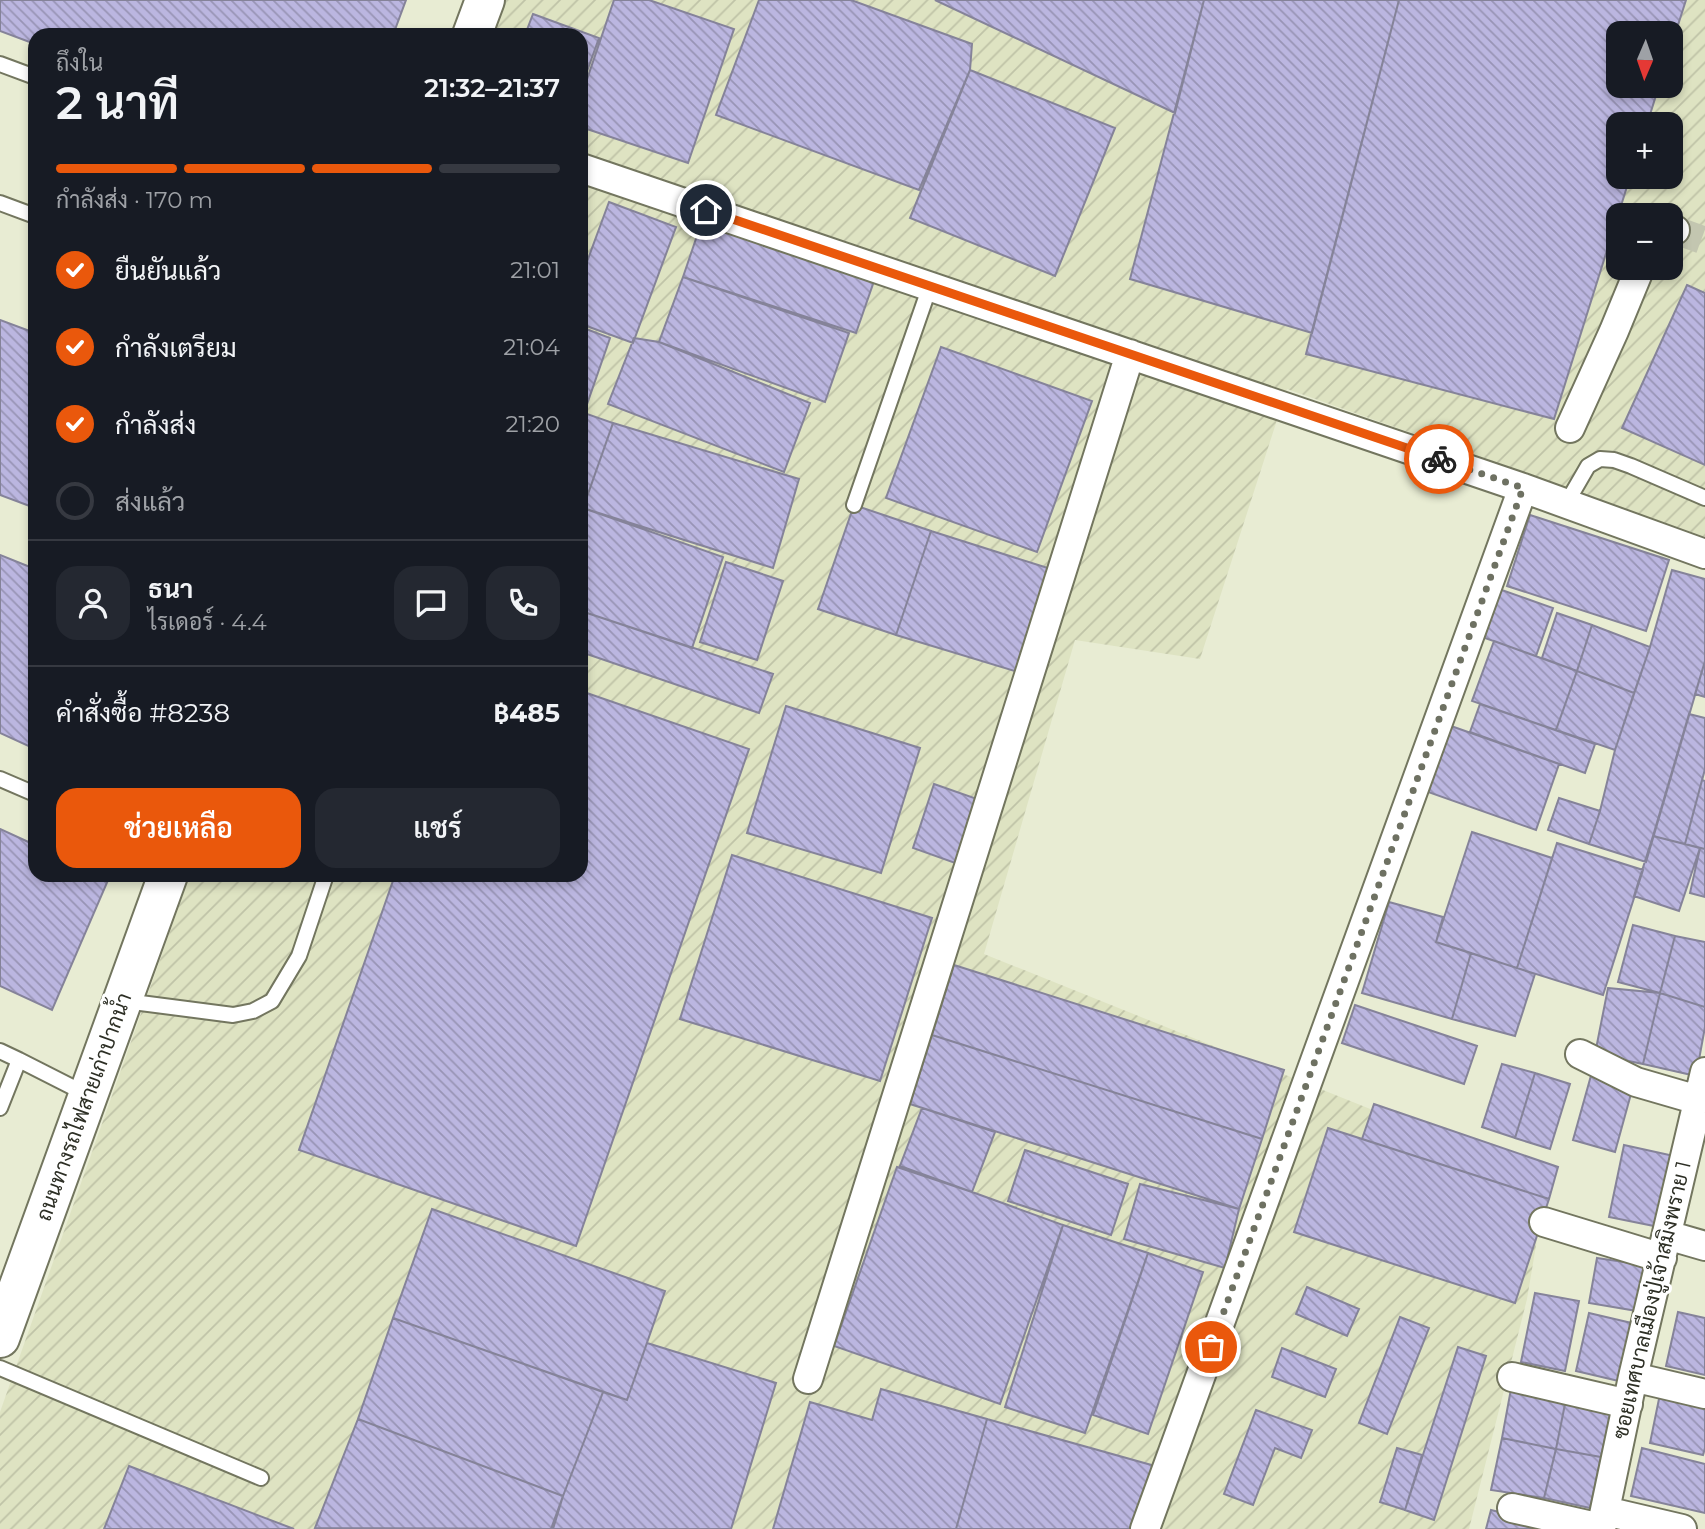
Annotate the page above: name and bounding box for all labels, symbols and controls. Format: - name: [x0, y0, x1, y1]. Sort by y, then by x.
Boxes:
- north arrow: [1606, 21, 1684, 98]
- map controls: [1606, 21, 1683, 280]
- text: ถึงใน: [56, 49, 103, 77]
- text: 21:32–21:37: [424, 72, 560, 104]
- text: 2 นาที: [56, 74, 179, 131]
- button: +: [1606, 112, 1683, 189]
- pin: [676, 180, 736, 240]
- text: กำลังส่ง · 170 m: [56, 186, 213, 214]
- icon: home: [687, 191, 725, 229]
- button: −: [1606, 203, 1683, 280]
- icon: check: [56, 251, 94, 289]
- text: ยืนยันแล้ว: [115, 255, 221, 287]
- text: 21:01: [510, 256, 560, 284]
- icon: check: [56, 328, 94, 366]
- text: กำลังเตรียม: [115, 332, 237, 364]
- text: 21:04: [503, 333, 560, 361]
- icon: check: [56, 405, 94, 443]
- text: กำลังส่ง: [115, 409, 196, 441]
- text: 21:20: [506, 410, 560, 438]
- courier: [1404, 424, 1474, 494]
- icon: bike: [1420, 440, 1458, 478]
- text: ส่งแล้ว: [115, 486, 185, 518]
- button: person: [56, 566, 130, 640]
- button: chat: [394, 566, 468, 640]
- button: phone: [486, 566, 560, 640]
- text: ธนา: [148, 573, 193, 605]
- text: ไรเดอร์ · 4.4: [148, 608, 267, 636]
- text: คำสั่งซื้อ #8238: [56, 697, 230, 729]
- text: ฿485: [494, 697, 560, 729]
- button: ช่วยเหลือ: [56, 788, 301, 868]
- button: แชร์: [315, 788, 560, 868]
- street label: ถนนทางรถไฟสายเก่าปากน้ำ: [26, 988, 136, 1224]
- street label: ซอยเทศบาลเมืองปู่เจ้าสมิงพราย 1: [1606, 1158, 1699, 1442]
- pin: [1181, 1317, 1241, 1377]
- icon: bag: [1192, 1328, 1230, 1366]

